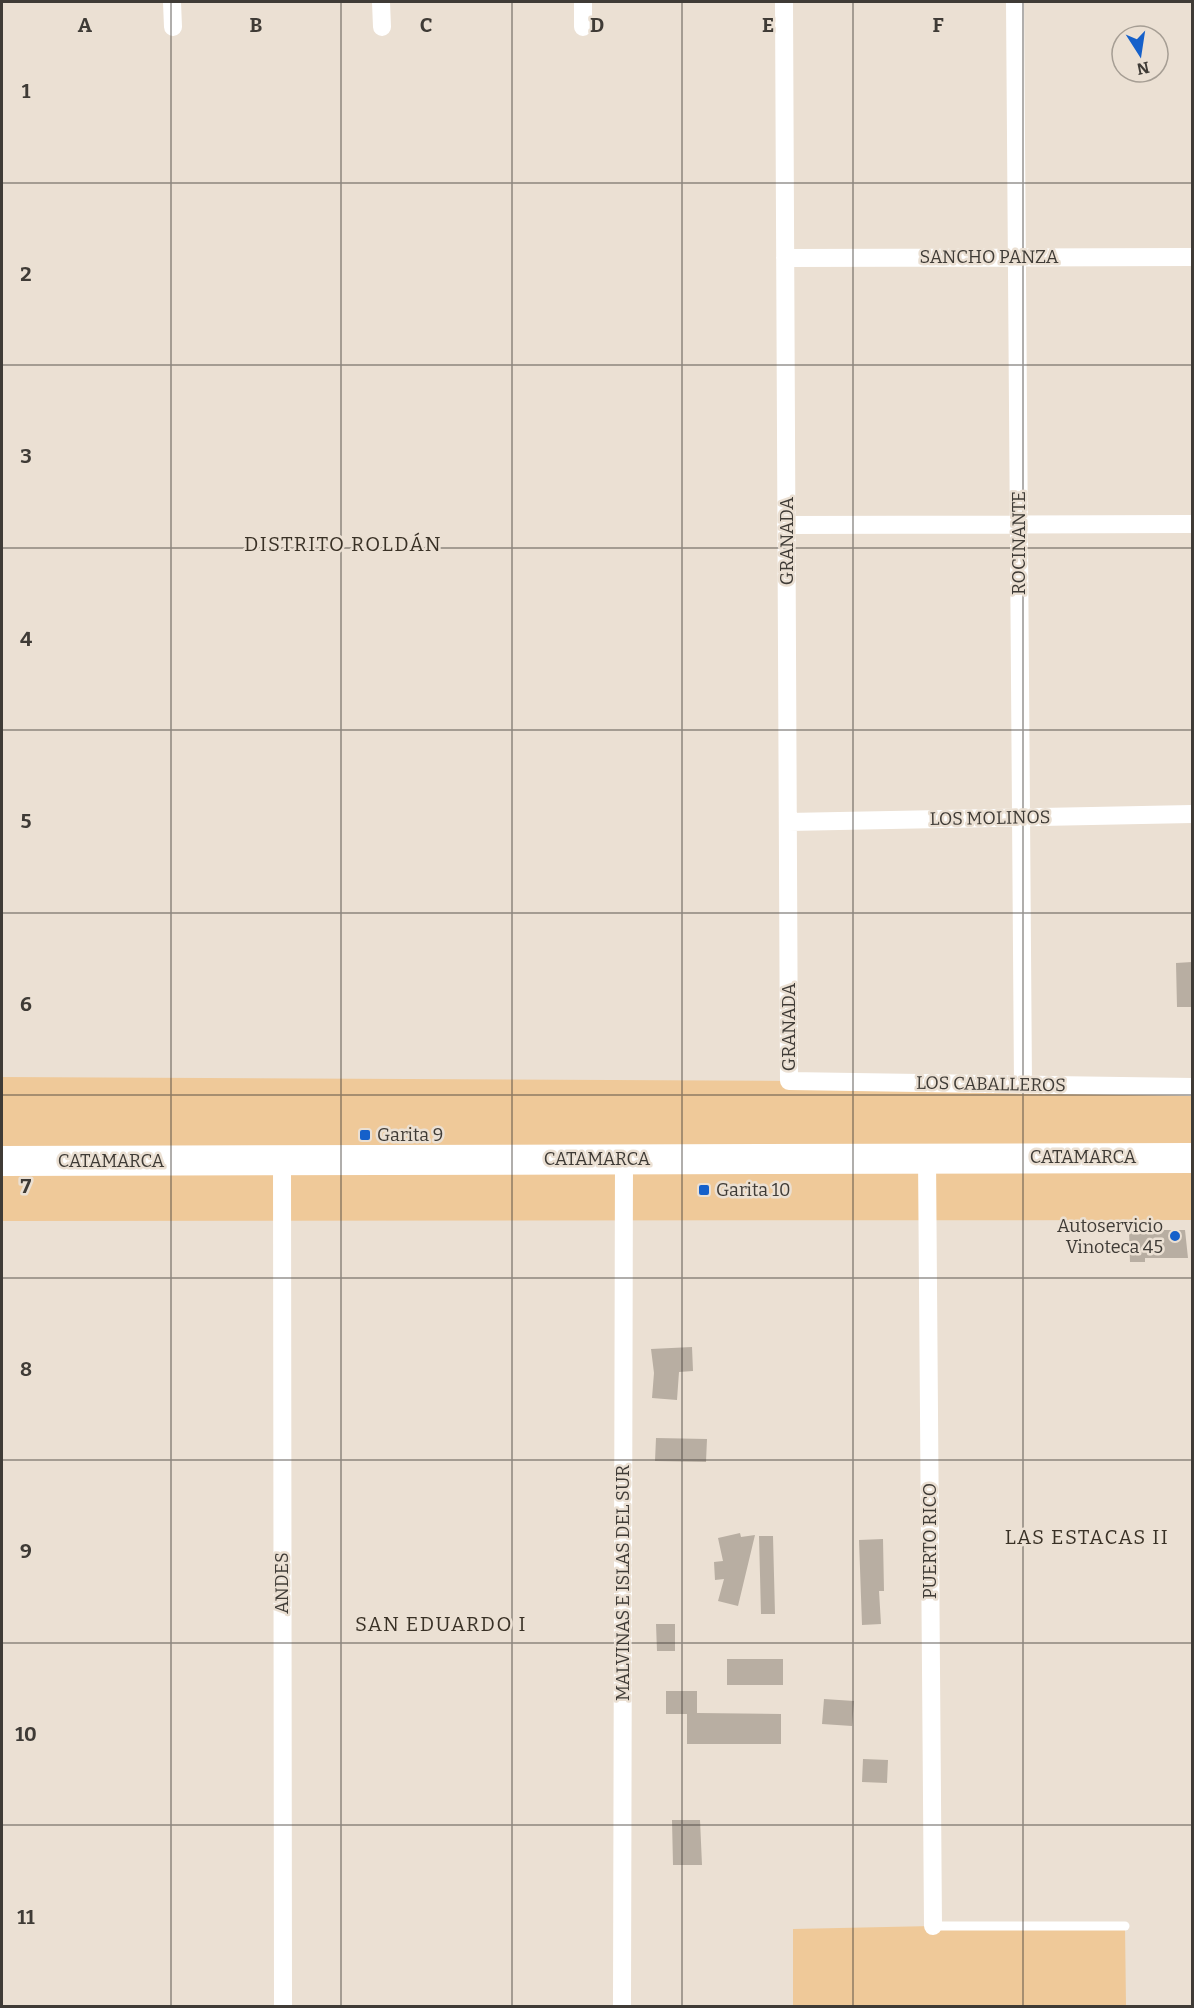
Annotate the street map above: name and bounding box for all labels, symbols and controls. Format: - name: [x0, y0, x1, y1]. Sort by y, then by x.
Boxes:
- text: A: [78, 13, 93, 37]
- text: B: [250, 13, 263, 37]
- text: C: [420, 13, 432, 37]
- text: D: [590, 13, 604, 37]
- text: E: [762, 13, 774, 37]
- text: F: [932, 13, 944, 37]
- north arrow: [1110, 24, 1170, 84]
- text: N: [1135, 58, 1151, 79]
- text: 1: [22, 79, 31, 103]
- street label: SANCHO PANZA: [920, 246, 1059, 268]
- text: 2: [20, 262, 32, 286]
- text: 3: [20, 444, 32, 468]
- street label: ROCINANTE: [1008, 491, 1030, 595]
- street label: GRANADA: [776, 497, 798, 585]
- district label: DISTRITO ROLDÁN: [244, 532, 442, 556]
- text: 4: [20, 627, 32, 651]
- street label: LOS MOLINOS: [929, 806, 1051, 830]
- text: 5: [21, 809, 32, 833]
- street label: GRANADA: [778, 983, 800, 1071]
- text: 6: [20, 992, 32, 1016]
- street label: LOS CABALLEROS: [916, 1072, 1066, 1096]
- place label: Garita 9: [377, 1124, 443, 1146]
- marker: Garita 9: [358, 1128, 372, 1142]
- street label: CATAMARCA: [1030, 1146, 1136, 1168]
- street label: CATAMARCA: [544, 1148, 650, 1170]
- street label: CATAMARCA: [58, 1150, 164, 1172]
- text: 7: [21, 1174, 32, 1198]
- place label: Garita 10: [716, 1179, 791, 1201]
- marker: Garita 10: [697, 1183, 711, 1197]
- place label: Autoservicio Vinoteca 45: [1057, 1215, 1163, 1258]
- marker: Autoservicio Vinoteca 45: [1168, 1229, 1182, 1243]
- text: 8: [20, 1357, 32, 1381]
- street label: MALVINAS E ISLAS DEL SUR: [612, 1465, 634, 1701]
- street label: PUERTO RICO: [919, 1483, 941, 1599]
- district label: LAS ESTACAS II: [1005, 1525, 1169, 1549]
- text: 9: [20, 1539, 32, 1563]
- street label: ANDES: [271, 1552, 293, 1614]
- district label: SAN EDUARDO I: [355, 1612, 527, 1636]
- text: 10: [15, 1722, 37, 1746]
- text: 11: [17, 1905, 35, 1929]

